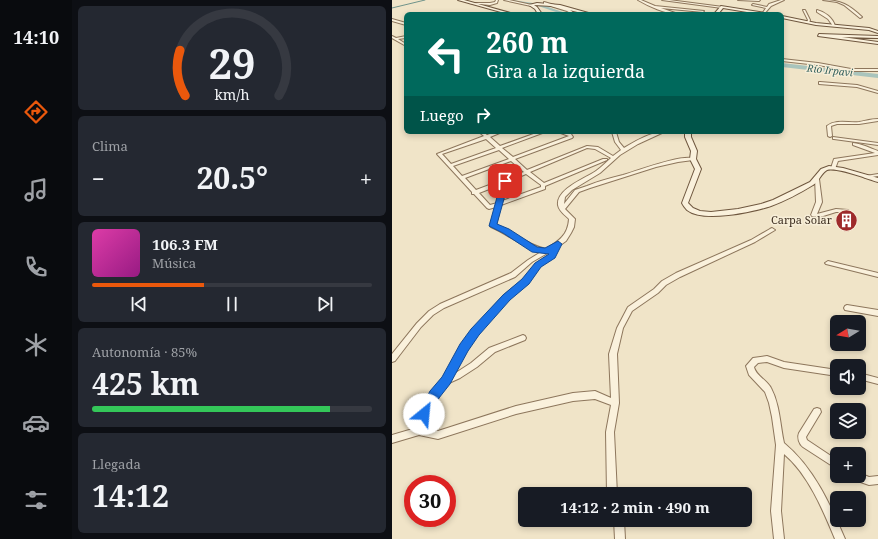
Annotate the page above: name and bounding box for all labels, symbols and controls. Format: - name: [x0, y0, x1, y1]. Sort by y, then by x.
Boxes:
- text: 260 m: [486, 23, 568, 61]
- text: 14:10: [13, 25, 59, 49]
- icon: left: [420, 28, 472, 80]
- text: 29: [208, 35, 256, 91]
- text: Gira a la izquierda: [486, 59, 645, 83]
- water label: Río Irpavi: [805, 61, 854, 79]
- text: km/h: [214, 85, 250, 104]
- icon: directions: [22, 98, 50, 126]
- icon: right: [472, 104, 494, 126]
- text: Luego: [420, 105, 464, 125]
- text: Clima: [92, 137, 128, 155]
- text: 20.5°: [196, 157, 268, 198]
- text: −: [92, 163, 105, 193]
- text: +: [360, 163, 372, 193]
- pin: [488, 164, 522, 198]
- icon: arrive: [494, 170, 516, 192]
- icon: music: [22, 176, 50, 204]
- building icon: Carpa Solar: [834, 207, 860, 233]
- place label: Carpa Solar: [771, 212, 833, 227]
- text: 106.3 FM: [152, 234, 218, 254]
- icon: phone: [22, 253, 50, 281]
- text: Música: [152, 254, 196, 272]
- icon: previous: [128, 293, 150, 315]
- icon: pause: [221, 293, 243, 315]
- icon: next: [314, 293, 336, 315]
- north arrow: [830, 315, 866, 351]
- map controls: [830, 315, 866, 527]
- icon: climate: [22, 331, 50, 359]
- text: Autonomía · 85%: [92, 343, 197, 361]
- button: sound: [830, 359, 866, 395]
- text: 425 km: [92, 363, 199, 404]
- position arrow: [403, 393, 445, 435]
- button: layers: [830, 403, 866, 439]
- icon: car: [22, 409, 50, 437]
- button: +: [830, 447, 866, 483]
- text: Llegada: [92, 455, 141, 473]
- text: 14:12: [92, 475, 169, 516]
- speed limit sign: 30: [404, 475, 456, 527]
- icon: filters: [22, 486, 50, 514]
- button: −: [830, 491, 866, 527]
- text: 14:12 · 2 min · 490 m: [560, 497, 710, 517]

